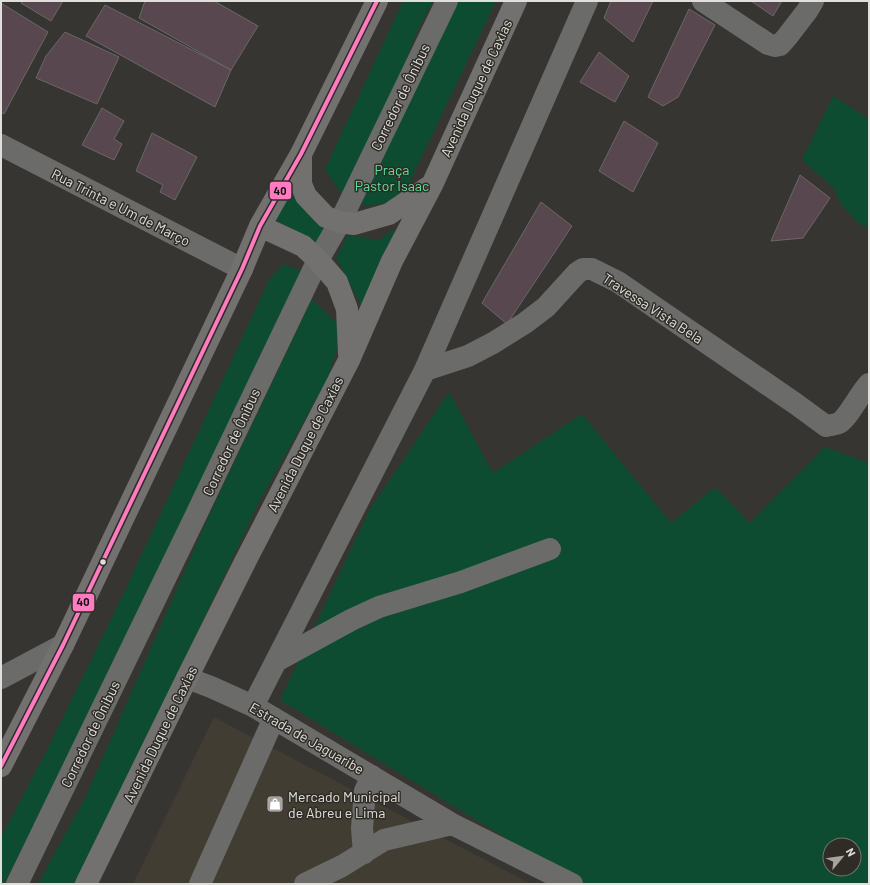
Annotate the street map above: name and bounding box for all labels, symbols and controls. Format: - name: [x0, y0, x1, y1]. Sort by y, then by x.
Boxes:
- street label: Avenida Duque de Caxias: [437, 16, 515, 159]
- street label: Corredor de Ônibus: [367, 41, 433, 153]
- park label: Praça Pastor Isaac: [355, 161, 429, 194]
- street label: Rua Trinta e Um de Março: [49, 165, 193, 249]
- line badge: 40: [269, 181, 292, 200]
- text: 40: [274, 184, 286, 197]
- street label: Travessa Vista Bela: [600, 269, 706, 347]
- street label: Avenida Duque de Caxias: [263, 373, 347, 515]
- street label: Corredor de Ônibus: [199, 385, 263, 498]
- unlabelled marker: [98, 557, 108, 567]
- line badge: 40: [72, 593, 95, 612]
- text: 40: [77, 595, 89, 608]
- street label: Avenida Duque de Caxias: [120, 663, 201, 805]
- street label: Corredor de Ônibus: [57, 678, 123, 790]
- street label: Estrada de Jaguaribe: [247, 698, 367, 778]
- place label: Mercado Municipal de Abreu e Lima: [288, 788, 401, 821]
- shop icon: Mercado Municipal de Abreu e Lima: [265, 794, 285, 814]
- north arrow: [822, 837, 862, 877]
- text: N: [844, 846, 859, 858]

